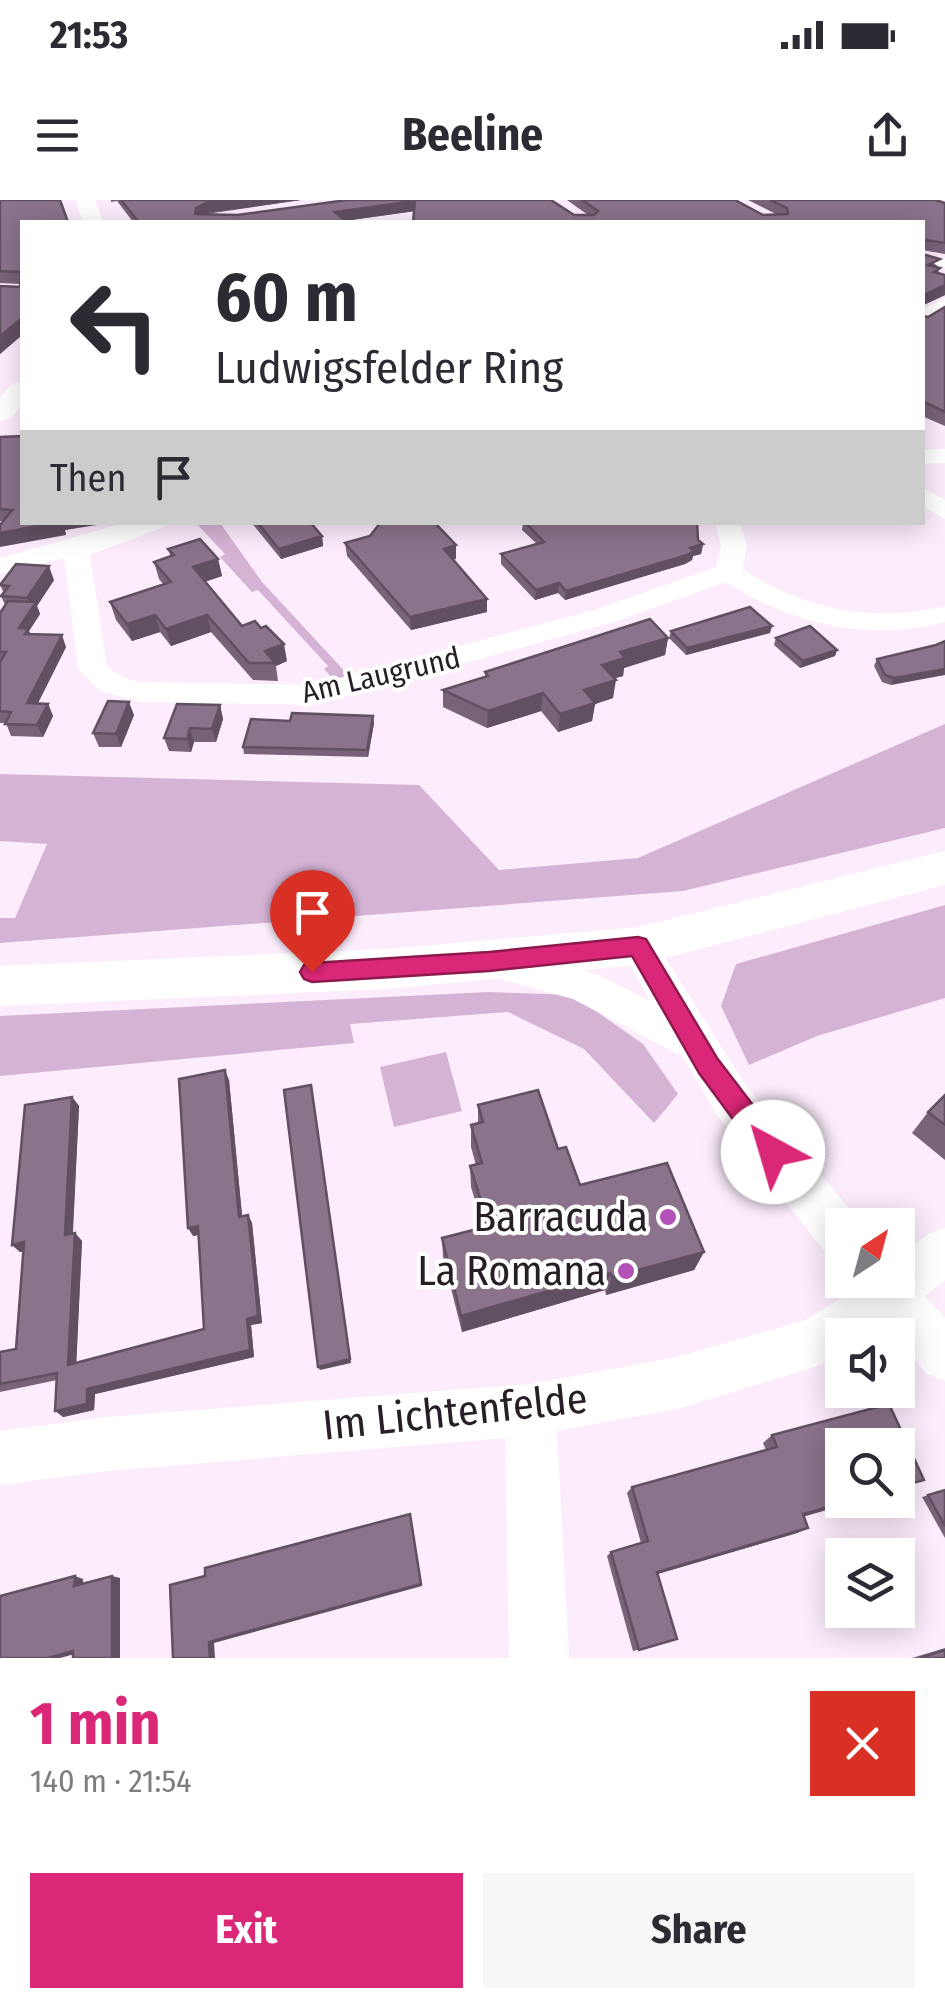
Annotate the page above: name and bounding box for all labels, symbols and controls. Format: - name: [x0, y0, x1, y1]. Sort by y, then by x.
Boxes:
- text: 21:53: [50, 12, 128, 58]
- icon: menu: [30, 108, 85, 163]
- text: Beeline: [402, 108, 543, 162]
- icon: share: [860, 108, 915, 163]
- text: 60 m: [215, 256, 358, 340]
- icon: left: [50, 260, 180, 390]
- text: Ludwigsfelder Ring: [215, 341, 563, 395]
- icon: arrive: [146, 450, 201, 505]
- text: Then: [50, 455, 126, 501]
- street label: Am Laugrund: [298, 639, 464, 711]
- pin: [270, 870, 355, 973]
- icon: arrive: [285, 885, 340, 940]
- position arrow: [721, 1100, 825, 1204]
- place label: Barracuda: [473, 1192, 648, 1242]
- marker: Barracuda: [657, 1206, 679, 1228]
- north arrow: [825, 1208, 915, 1298]
- map controls: [825, 1208, 915, 1628]
- place label: La Romana: [417, 1246, 606, 1296]
- marker: La Romana: [615, 1260, 637, 1282]
- button: sound: [825, 1318, 915, 1408]
- street label: Im Lichtenfelde: [320, 1373, 590, 1451]
- button: search: [825, 1428, 915, 1518]
- button: layers: [825, 1538, 915, 1628]
- text: 1 min: [30, 1688, 161, 1760]
- button: close: [810, 1691, 915, 1796]
- text: 140 m · 21:54: [30, 1762, 192, 1800]
- button: Exit: [30, 1873, 463, 1988]
- button: Share: [483, 1873, 915, 1988]

